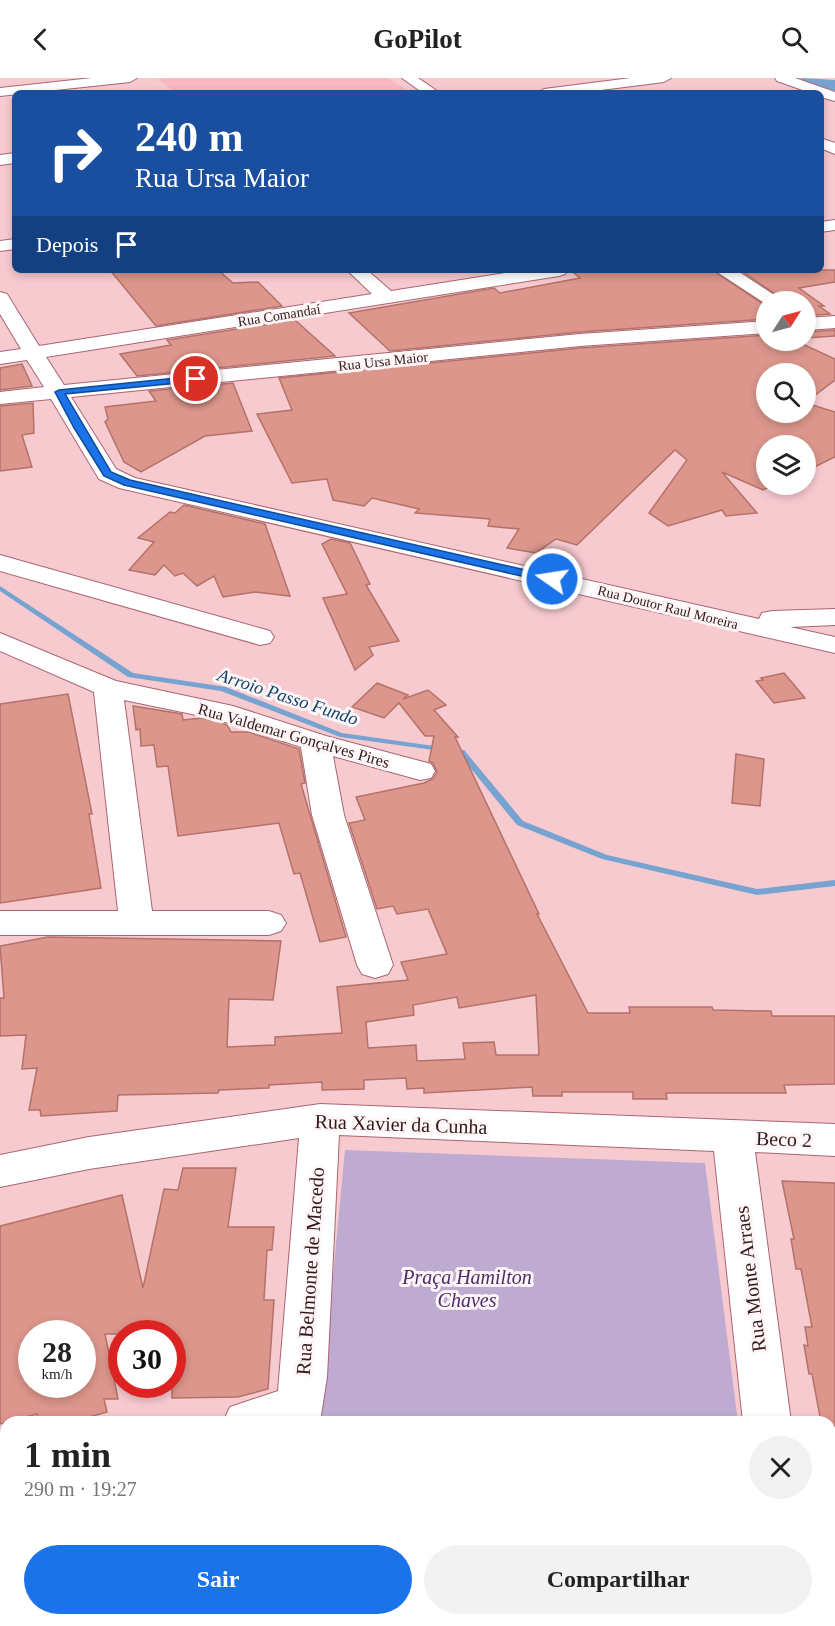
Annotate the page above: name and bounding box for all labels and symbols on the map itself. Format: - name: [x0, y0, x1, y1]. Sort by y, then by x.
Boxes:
- north arrow: [756, 291, 816, 351]
- street label: Rua Comandaí: [237, 302, 322, 329]
- street label: Rua Ursa Maior: [337, 349, 429, 374]
- pin: [170, 353, 221, 404]
- position arrow: [520, 547, 584, 611]
- street label: Rua Doutor Raul Moreira: [596, 583, 740, 632]
- water label: Arroio Passo Fundo: [214, 665, 361, 729]
- street label: Rua Valdemar Gonçalves Pires: [196, 700, 392, 772]
- street label: Rua Xavier da Cunha: [314, 1110, 488, 1138]
- street label: Beco 2: [756, 1127, 812, 1151]
- street label: Rua Belmonte de Macedo: [292, 1166, 328, 1376]
- street label: Rua Monte Arraes: [730, 1205, 770, 1353]
- park label: Praça Hamilton Chaves: [401, 1266, 532, 1311]
- speed limit sign: 30: [108, 1320, 186, 1398]

